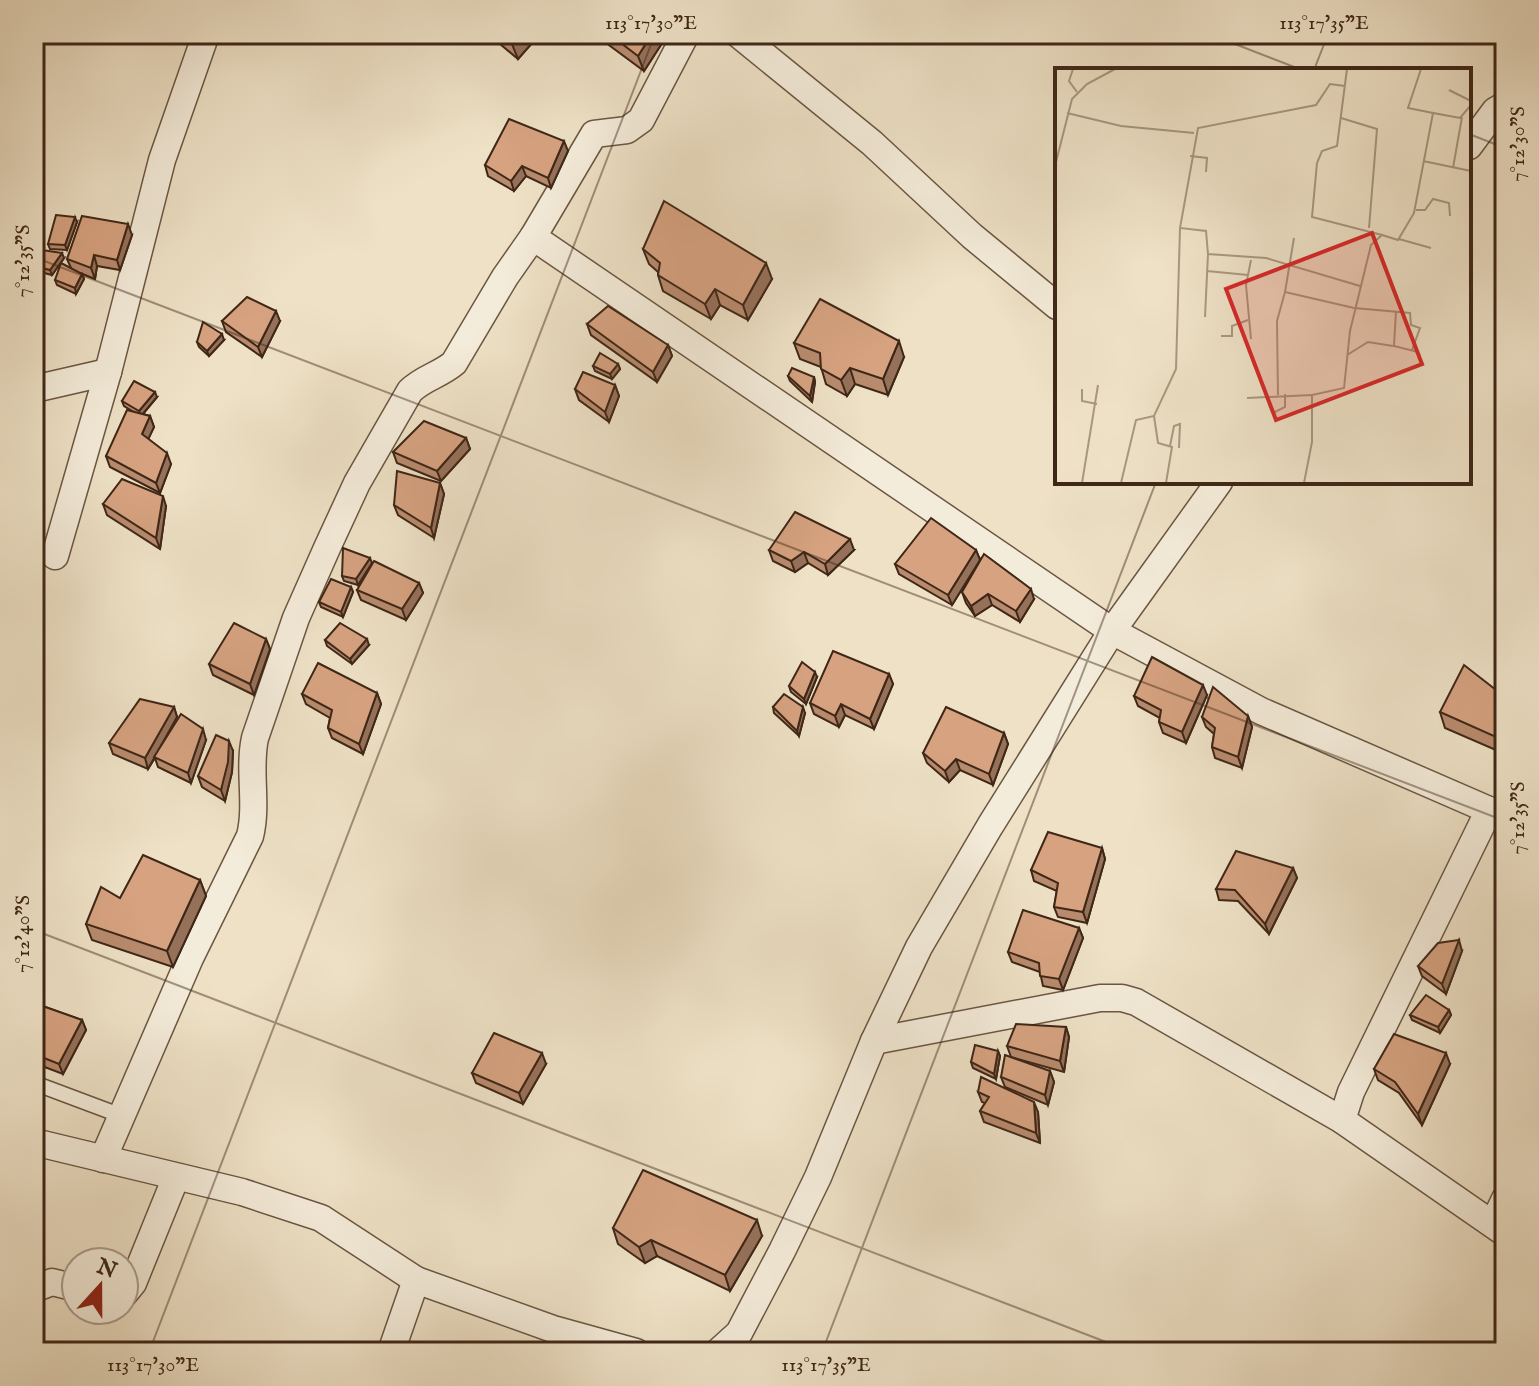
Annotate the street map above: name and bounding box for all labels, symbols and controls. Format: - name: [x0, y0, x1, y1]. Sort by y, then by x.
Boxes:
- text: 113°17'30"E: [605, 11, 697, 36]
- text: 113°17'35"E: [1279, 11, 1369, 36]
- inset map: [1055, 68, 1471, 484]
- text: 7°12'30"S: [1506, 106, 1531, 182]
- text: 7°12'35"S: [11, 225, 36, 297]
- text: 7°12'35"S: [1506, 782, 1531, 854]
- text: 7°12'40"S: [11, 895, 36, 973]
- north arrow: [60, 1246, 140, 1326]
- text: N: [92, 1252, 120, 1286]
- text: 113°17'30"E: [107, 1353, 199, 1378]
- text: 113°17'35"E: [781, 1353, 871, 1378]

